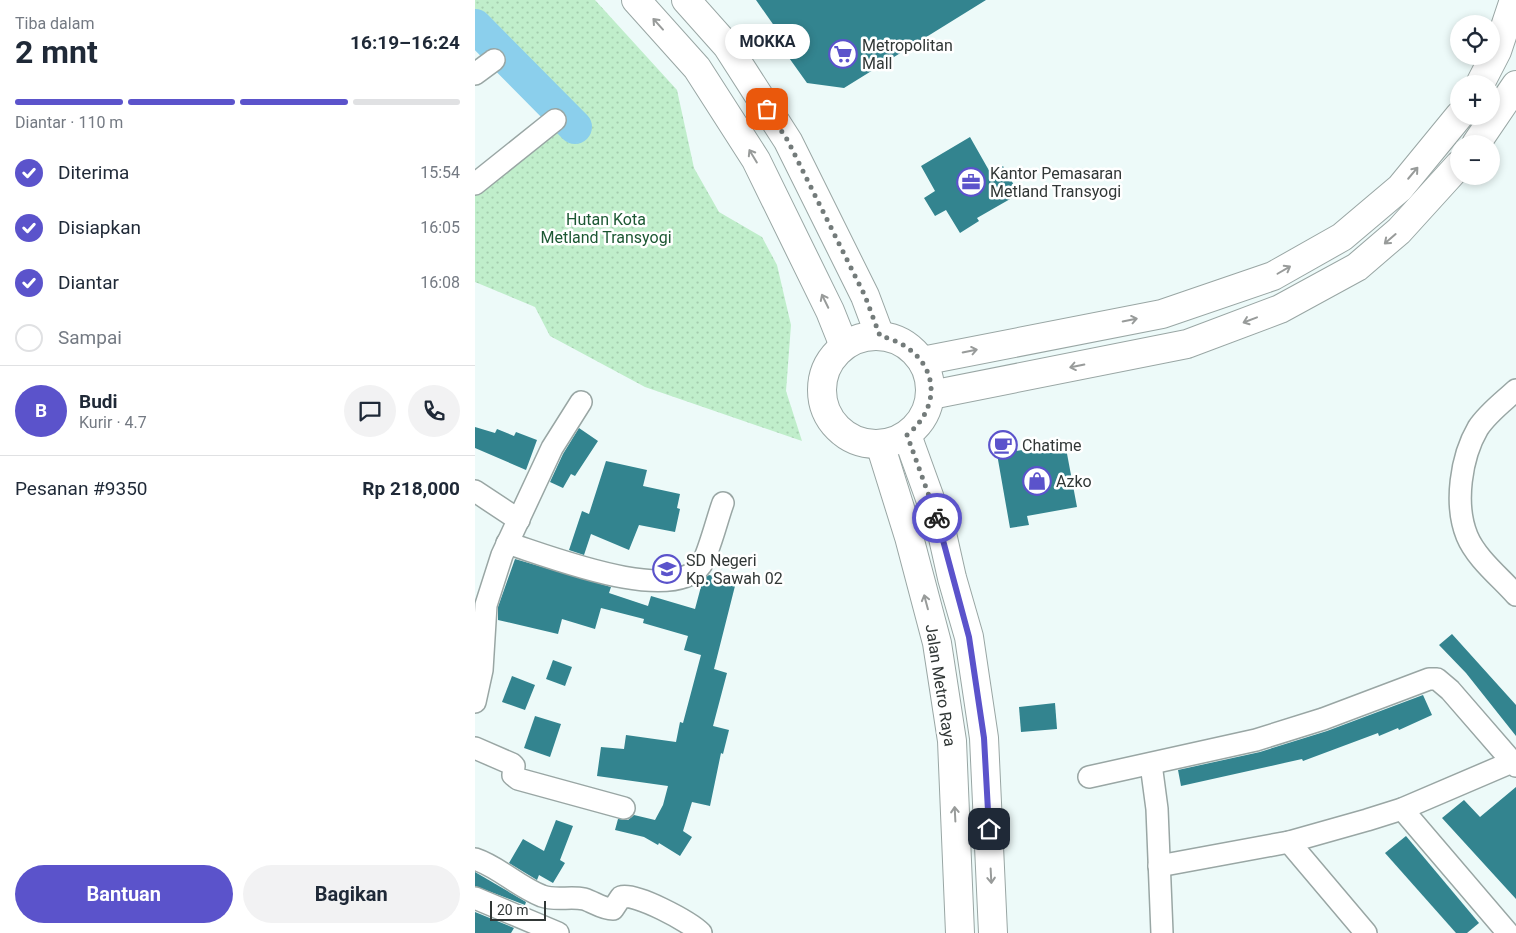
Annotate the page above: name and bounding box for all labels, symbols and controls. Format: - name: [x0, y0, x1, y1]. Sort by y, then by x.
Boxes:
- text: Tiba dalam: [15, 14, 94, 33]
- map controls: [1450, 15, 1500, 185]
- button: locate: [1450, 15, 1500, 65]
- one-way arrow: [652, 18, 664, 31]
- callout: MOKKA: [725, 24, 809, 59]
- text: 16:19–16:24: [350, 31, 460, 54]
- text: MOKKA: [739, 32, 796, 51]
- text: 2 mnt: [15, 33, 98, 71]
- place label: Metropolitan Mall: [862, 36, 953, 73]
- supermarket icon: Metropolitan Mall: [828, 39, 858, 69]
- button: +: [1450, 75, 1500, 125]
- pin: [746, 88, 788, 130]
- icon: bag: [753, 95, 781, 123]
- text: Diantar · 110 m: [15, 113, 123, 132]
- button: −: [1450, 135, 1500, 185]
- one-way arrow: [748, 149, 758, 163]
- icon: check: [15, 159, 43, 187]
- text: Diterima: [58, 161, 129, 184]
- text: 15:54: [420, 163, 460, 182]
- place label: Kantor Pemasaran Metland Transyogi: [990, 164, 1122, 201]
- office icon: Kantor Pemasaran Metland Transyogi: [956, 167, 986, 197]
- one-way arrow: [1407, 167, 1418, 180]
- park label: Hutan Kota Metland Transyogi: [540, 210, 672, 247]
- icon: check: [15, 214, 43, 242]
- text: Disiapkan: [58, 216, 141, 239]
- text: 16:05: [420, 218, 460, 237]
- one-way arrow: [1383, 233, 1396, 244]
- one-way arrow: [1276, 265, 1291, 275]
- icon: check: [15, 269, 43, 297]
- text: Diantar: [58, 271, 119, 294]
- text: 16:08: [420, 273, 460, 292]
- one-way arrow: [820, 294, 829, 309]
- one-way arrow: [1121, 315, 1137, 324]
- one-way arrow: [1243, 316, 1258, 325]
- text: Sampai: [58, 326, 122, 349]
- one-way arrow: [962, 346, 978, 356]
- one-way arrow: [1069, 362, 1085, 371]
- button: chat: [344, 385, 396, 437]
- button: phone: [408, 385, 460, 437]
- text: Budi: [79, 390, 118, 413]
- text: B: [35, 399, 47, 422]
- text: Kurir · 4.7: [79, 413, 147, 432]
- cafe icon: Chatime: [988, 430, 1018, 460]
- place label: Chatime: [1022, 436, 1082, 455]
- shop icon: Azko: [1022, 466, 1052, 496]
- place label: Azko: [1056, 472, 1092, 491]
- text: Pesanan #9350: [15, 477, 148, 500]
- text: Rp 218,000: [362, 477, 460, 500]
- courier: [912, 493, 962, 543]
- icon: bike: [923, 504, 951, 532]
- place label: SD Negeri Kp. Sawah 02: [686, 551, 783, 588]
- school or university icon: SD Negeri Kp. Sawah 02: [652, 554, 682, 584]
- one-way arrow: [921, 594, 931, 610]
- street label: Jalan Metro Raya: [921, 623, 960, 748]
- one-way arrow: [951, 807, 960, 823]
- pin: [968, 808, 1010, 850]
- icon: home: [975, 815, 1003, 843]
- button: Bantuan: [15, 865, 233, 923]
- button: Bagikan: [243, 865, 460, 923]
- one-way arrow: [986, 867, 995, 883]
- scale bar: [490, 898, 546, 921]
- text: 20 m: [497, 902, 529, 918]

